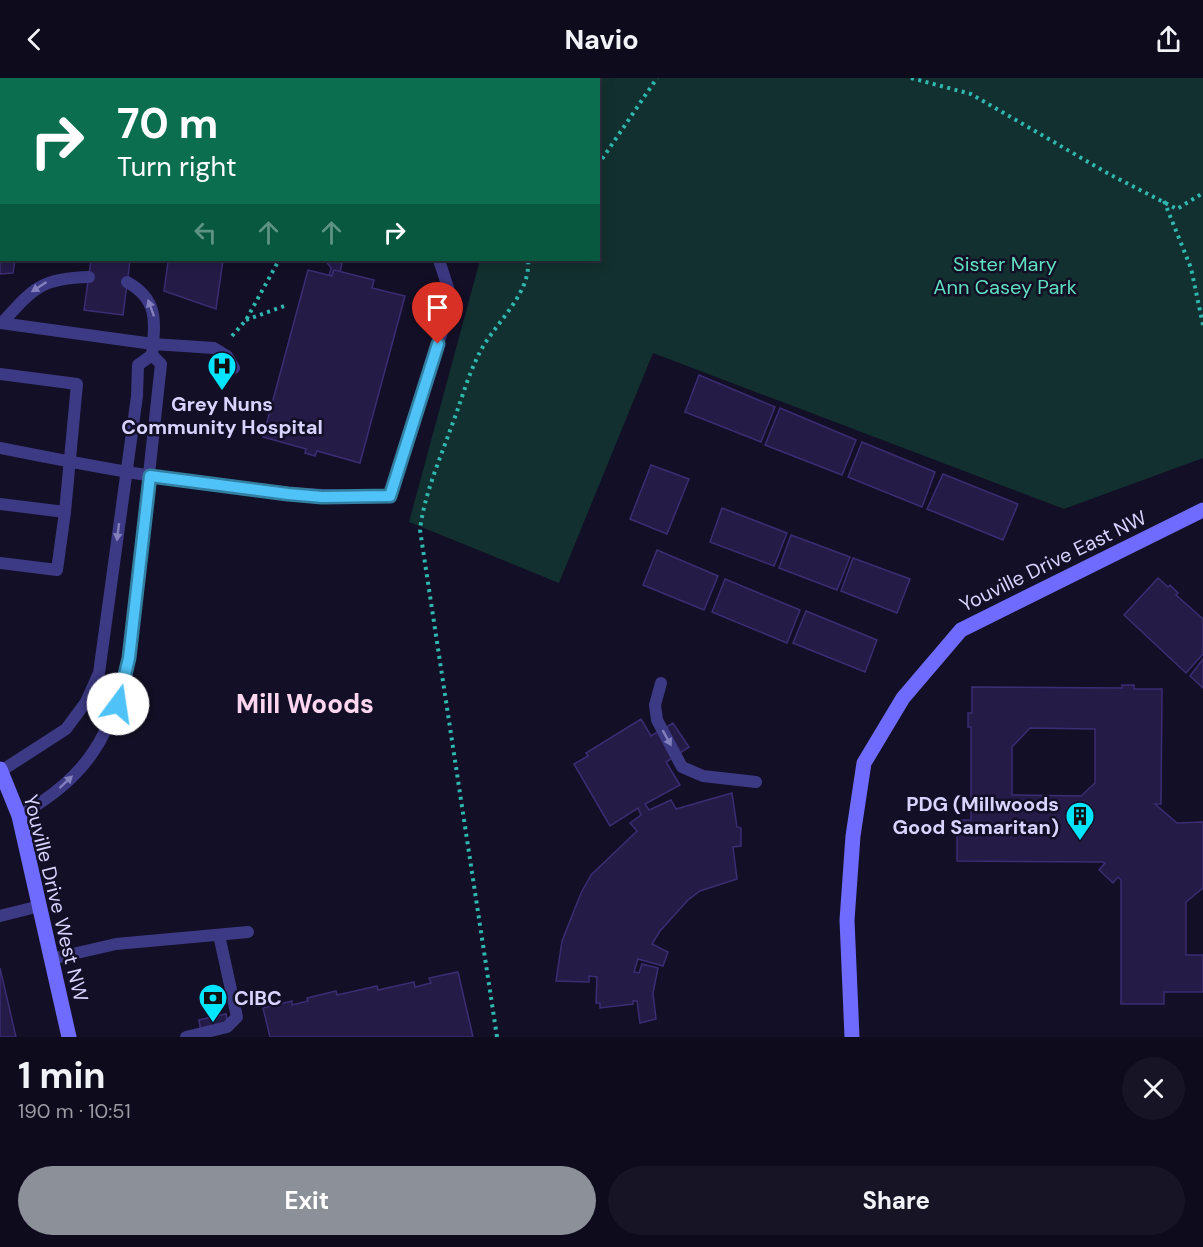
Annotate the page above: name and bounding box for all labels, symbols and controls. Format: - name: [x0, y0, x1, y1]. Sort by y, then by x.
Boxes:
- text: Navio: [564, 22, 639, 57]
- icon: back: [18, 23, 51, 56]
- icon: share: [1152, 23, 1185, 56]
- text: 70 m: [117, 96, 218, 151]
- icon: right: [18, 102, 96, 180]
- text: Turn right: [117, 149, 237, 184]
- icon: left: [189, 216, 222, 249]
- icon: ahead: [252, 216, 285, 249]
- icon: ahead: [315, 216, 348, 249]
- icon: right: [378, 216, 411, 249]
- park label: Sister Mary Ann Casey Park: [933, 251, 1077, 300]
- one-way arrow: [31, 282, 48, 293]
- pin: [412, 282, 463, 344]
- icon: arrive: [421, 291, 454, 324]
- one-way arrow: [146, 299, 156, 317]
- hospital icon: Grey Nuns Community Hospital: [206, 350, 238, 392]
- place label: Grey Nuns Community Hospital: [121, 391, 323, 440]
- street label: Youville Drive East NW: [955, 504, 1151, 618]
- one-way arrow: [113, 522, 122, 541]
- position arrow: [86, 672, 150, 736]
- district label: Mill Woods: [236, 687, 374, 721]
- one-way arrow: [662, 730, 672, 747]
- one-way arrow: [59, 776, 73, 790]
- place label: PDG (Millwoods Good Samaritan): [892, 791, 1059, 840]
- street label: Youville Drive West NW: [18, 792, 94, 1004]
- building icon: PDG (Millwoods Good Samaritan): [1064, 800, 1096, 842]
- bank icon: CIBC: [197, 982, 229, 1024]
- place label: CIBC: [234, 985, 282, 1011]
- text: 1 min: [18, 1052, 106, 1099]
- button: close: [1122, 1057, 1185, 1120]
- text: 190 m · 10:51: [18, 1098, 131, 1124]
- button: Exit: [18, 1166, 596, 1235]
- button: Share: [608, 1166, 1185, 1235]

